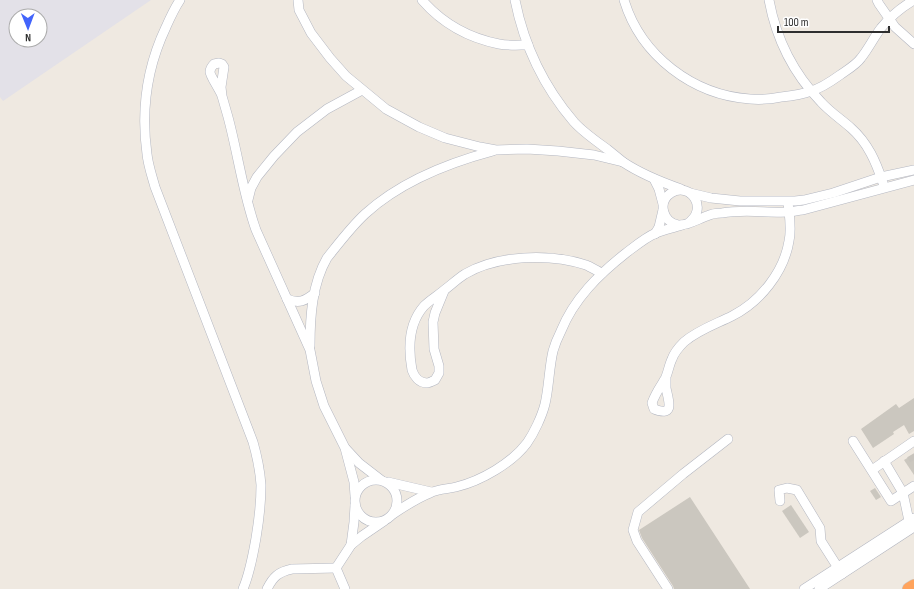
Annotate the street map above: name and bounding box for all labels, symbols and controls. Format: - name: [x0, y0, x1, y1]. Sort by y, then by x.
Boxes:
- north arrow: [8, 8, 48, 48]
- scale bar: [778, 8, 889, 34]
- text: 100 m: [784, 15, 809, 30]
- text: N: [25, 31, 31, 44]

